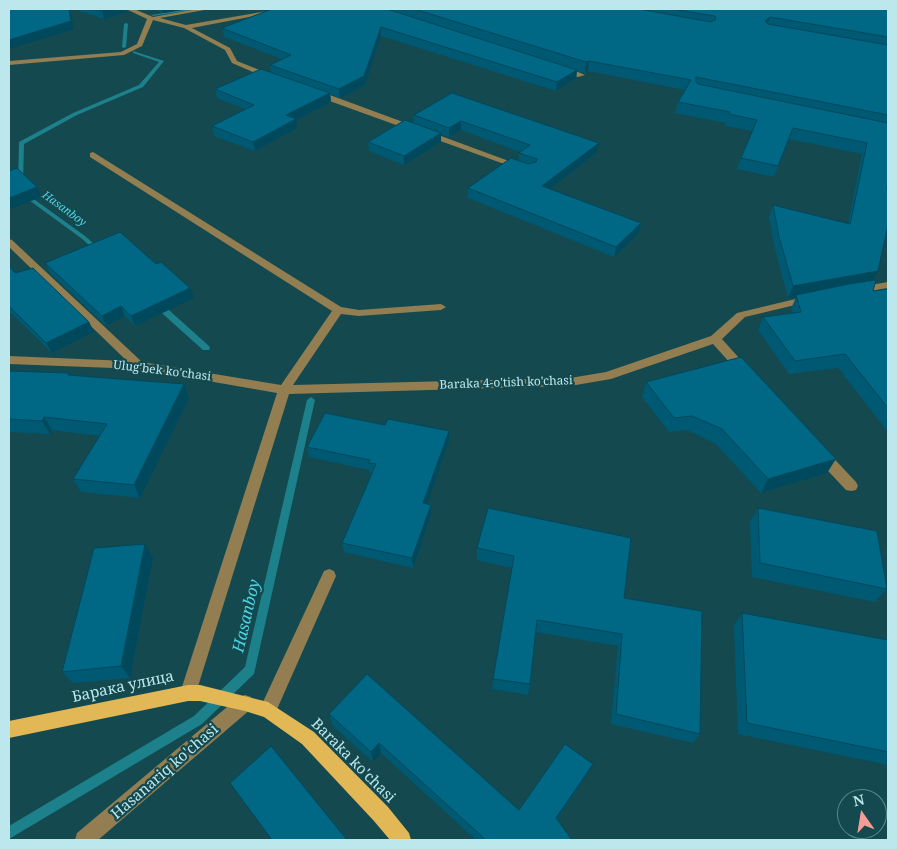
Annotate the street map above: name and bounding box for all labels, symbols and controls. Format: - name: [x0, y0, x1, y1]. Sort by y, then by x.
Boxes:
- water label: Hasanboy: [39, 189, 89, 229]
- street label: Ulug'bek ko'chasi: [112, 358, 212, 384]
- street label: Baraka 4-o'tish ko'chasi: [439, 373, 573, 393]
- water label: Hasanboy: [229, 578, 265, 654]
- street label: Барака улица: [70, 667, 176, 707]
- street label: Baraka ko'chasi: [307, 715, 399, 807]
- street label: Hasanariq ko'chasi: [108, 721, 222, 823]
- north arrow: [837, 789, 887, 839]
- text: N: [851, 789, 866, 810]

